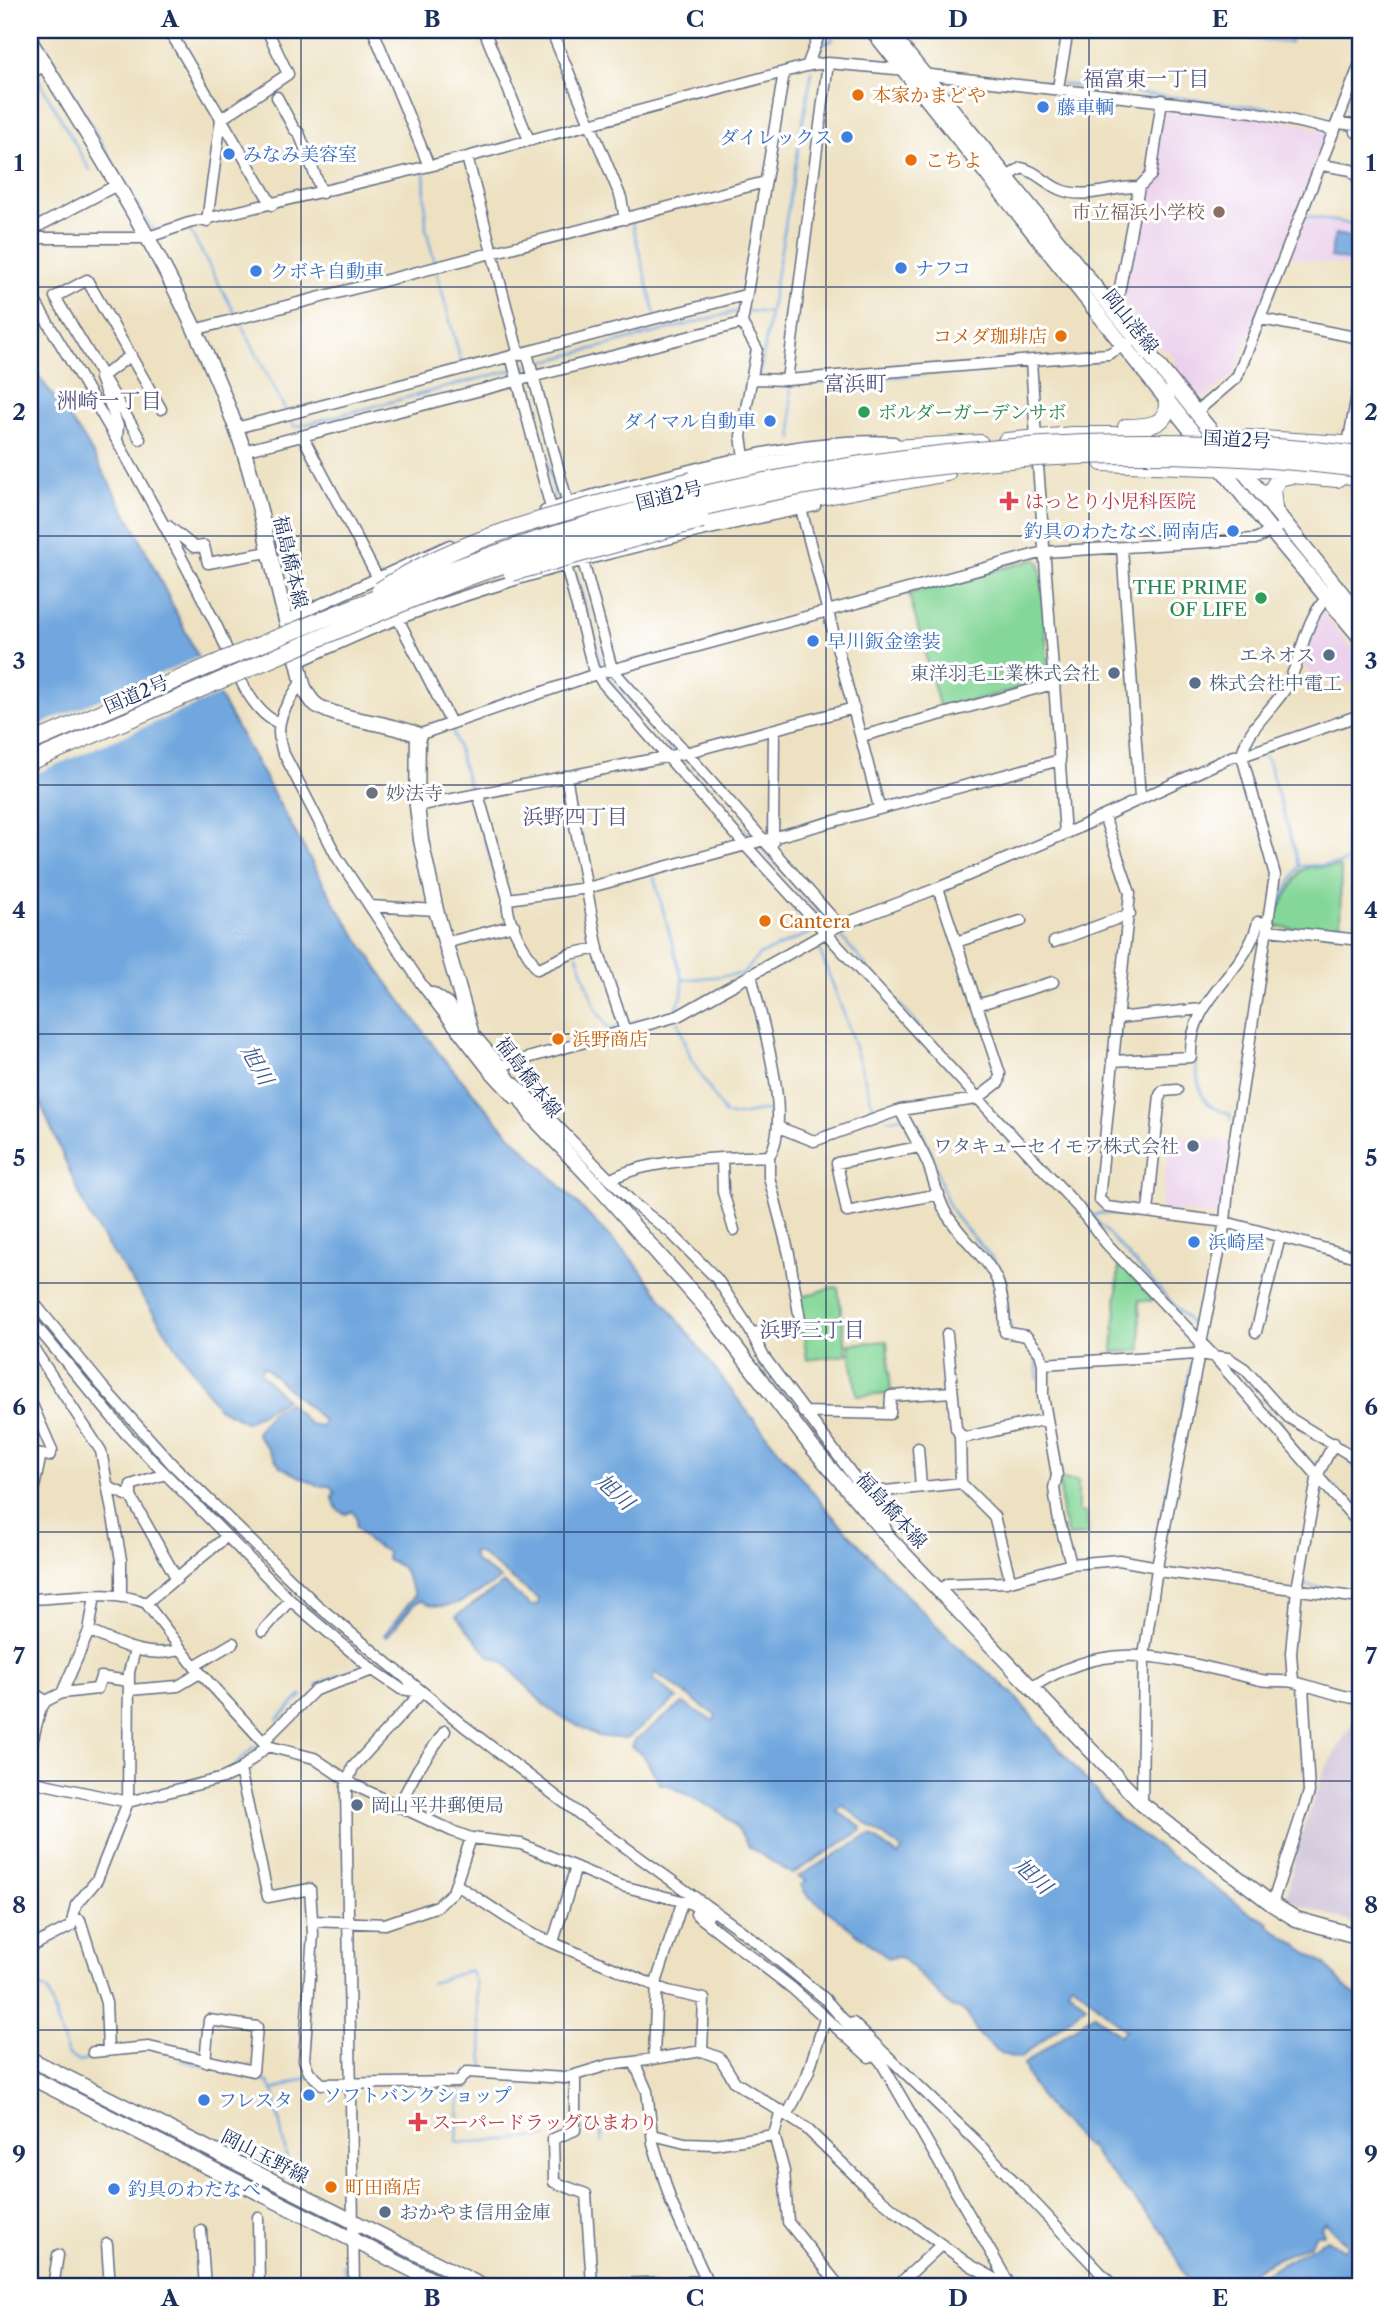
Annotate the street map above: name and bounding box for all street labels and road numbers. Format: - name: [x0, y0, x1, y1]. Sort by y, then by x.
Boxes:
- street label: 岡山港線: [1098, 285, 1163, 358]
- street label: 国道2号: [1202, 426, 1271, 453]
- street label: 国道2号: [633, 476, 705, 515]
- street label: 福島橋本線: [269, 513, 312, 611]
- street label: 国道2号: [100, 671, 172, 718]
- street label: 福島橋本線: [491, 1032, 566, 1122]
- street label: 福島橋本線: [851, 1467, 932, 1553]
- street label: 岡山玉野線: [217, 2125, 312, 2188]

